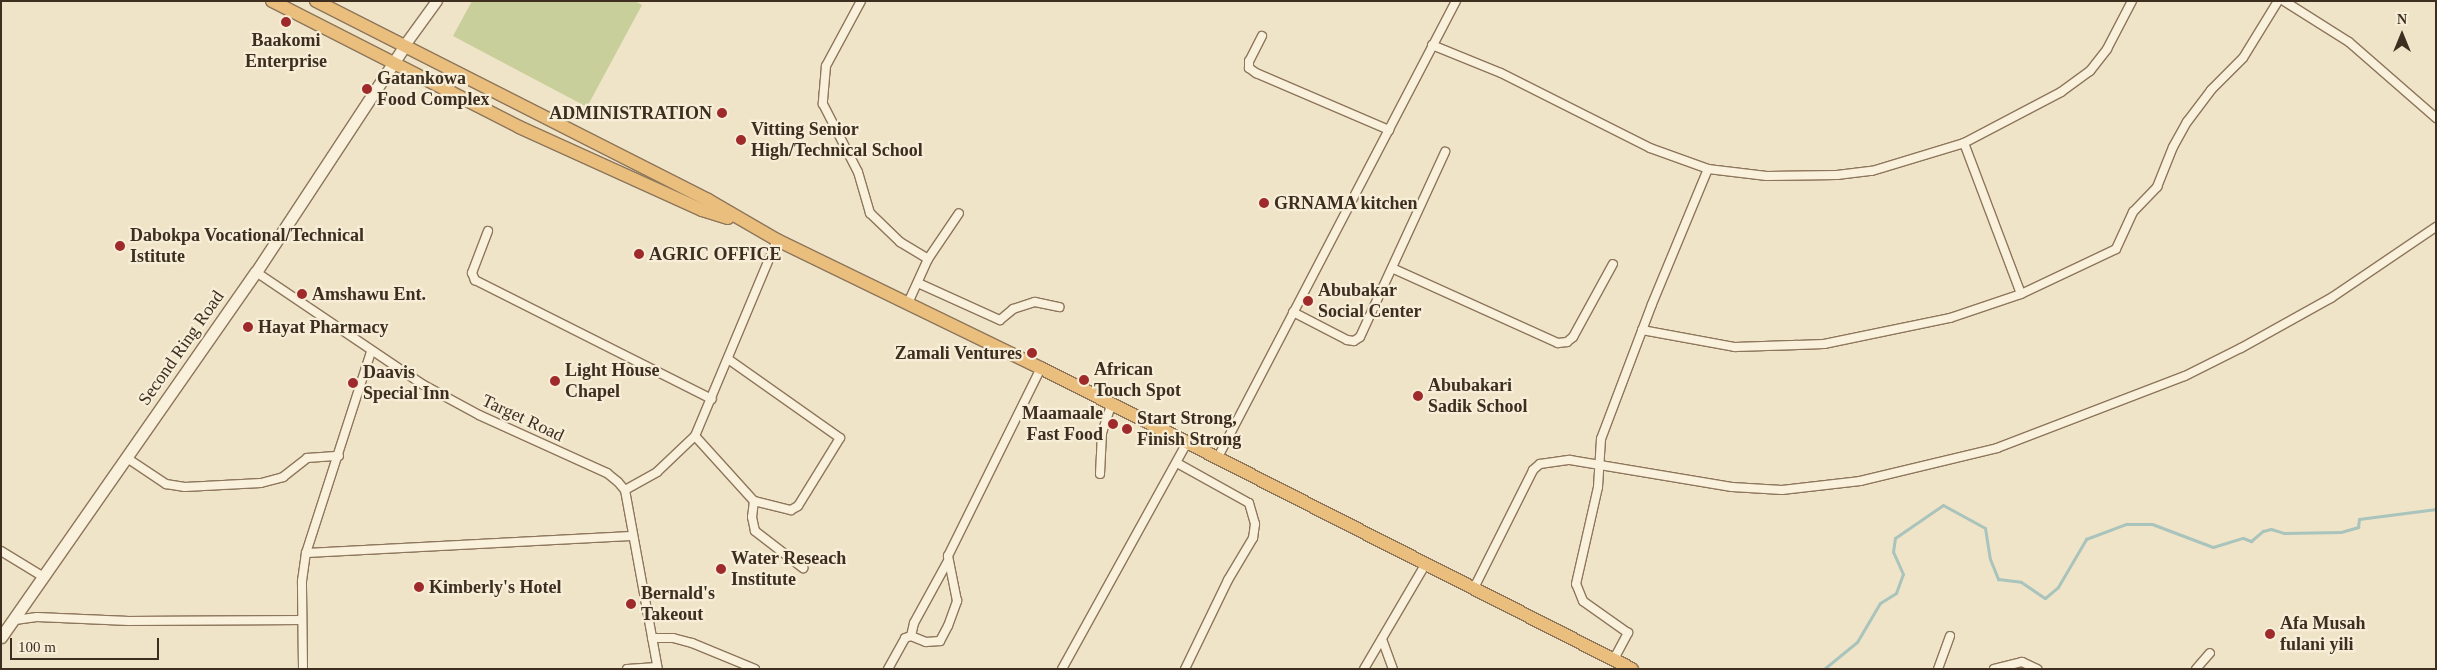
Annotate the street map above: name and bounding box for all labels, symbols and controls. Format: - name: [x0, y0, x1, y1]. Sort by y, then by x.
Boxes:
- north arrow: [2377, 10, 2427, 60]
- text: N: [2397, 12, 2407, 27]
- marker: Baakomi Enterprise: [280, 16, 292, 28]
- place label: Baakomi Enterprise: [245, 30, 327, 72]
- place label: Gatankowa Food Complex: [377, 68, 490, 110]
- marker: Gatankowa Food Complex: [361, 83, 373, 95]
- place label: ADMINISTRATION: [549, 102, 712, 124]
- marker: ADMINISTRATION: [716, 107, 728, 119]
- place label: Vitting Senior High/Technical School: [751, 119, 923, 162]
- marker: Vitting Senior High/Technical School: [735, 134, 747, 146]
- place label: GRNAMA kitchen: [1274, 192, 1418, 214]
- marker: GRNAMA kitchen: [1258, 197, 1270, 209]
- place label: Dabokpa Vocational/Technical Istitute: [130, 225, 364, 268]
- marker: Dabokpa Vocational/Technical Istitute: [114, 240, 126, 252]
- place label: AGRIC OFFICE: [649, 243, 782, 265]
- marker: AGRIC OFFICE: [633, 248, 645, 260]
- place label: Abubakar Social Center: [1318, 280, 1421, 322]
- place label: Amshawu Ent.: [312, 283, 426, 305]
- street label: Second Ring Road: [133, 287, 229, 409]
- marker: Amshawu Ent.: [296, 288, 308, 300]
- marker: Abubakar Social Center: [1302, 295, 1314, 307]
- place label: Hayat Pharmacy: [258, 316, 388, 338]
- marker: Hayat Pharmacy: [242, 321, 254, 333]
- place label: Zamali Ventures: [894, 342, 1022, 364]
- marker: Zamali Ventures: [1026, 347, 1038, 359]
- place label: African Touch Spot: [1094, 359, 1181, 402]
- place label: Light House Chapel: [565, 360, 660, 402]
- place label: Daavis Special Inn: [363, 362, 450, 404]
- marker: African Touch Spot: [1078, 374, 1090, 386]
- marker: Light House Chapel: [549, 375, 561, 387]
- place label: Abubakari Sadik School: [1428, 375, 1528, 418]
- marker: Daavis Special Inn: [347, 377, 359, 389]
- street label: Target Road: [479, 390, 567, 446]
- marker: Abubakari Sadik School: [1412, 390, 1424, 402]
- place label: Maamaale Fast Food: [1022, 403, 1103, 446]
- place label: Start Strong, Finish Strong: [1137, 408, 1241, 450]
- marker: Maamaale Fast Food: [1107, 418, 1119, 430]
- marker: Start Strong, Finish Strong: [1121, 423, 1133, 435]
- place label: Water Reseach Institute: [731, 548, 846, 590]
- marker: Water Reseach Institute: [715, 563, 727, 575]
- place label: Kimberly's Hotel: [429, 576, 561, 598]
- marker: Kimberly's Hotel: [413, 581, 425, 593]
- place label: Bernald's Takeout: [641, 583, 715, 626]
- marker: Bernald's Takeout: [625, 598, 637, 610]
- place label: Afa Musah fulani yili: [2280, 613, 2366, 656]
- scale bar: [12, 628, 161, 660]
- marker: Afa Musah fulani yili: [2264, 628, 2276, 640]
- text: 100 m: [18, 639, 56, 655]

